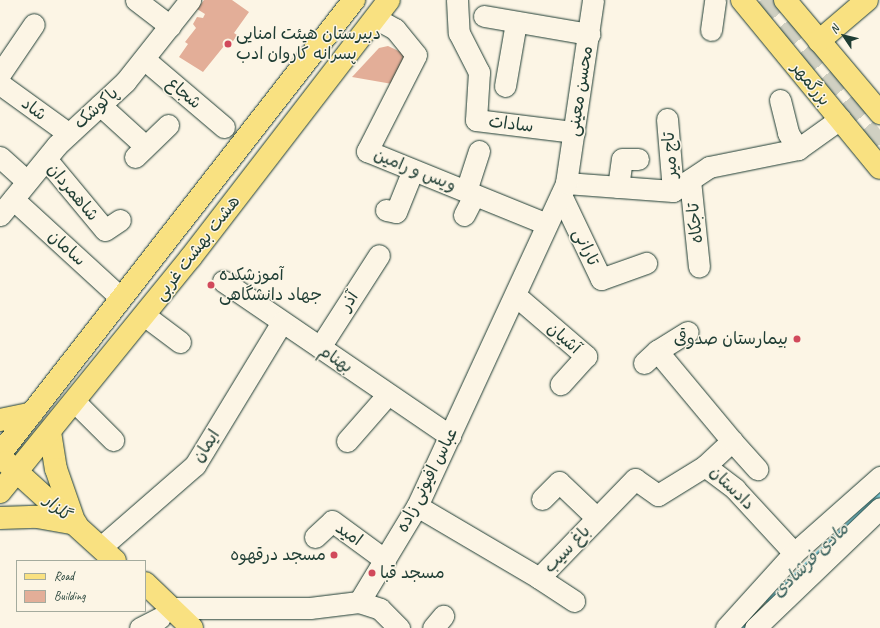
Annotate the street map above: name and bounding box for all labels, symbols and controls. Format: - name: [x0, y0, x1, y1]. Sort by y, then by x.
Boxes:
- north arrow: [824, 16, 864, 56]
- text: N: [826, 22, 842, 36]
- place label: دبیرستان هیئت امنایی پسرانه کاروان ادب: [236, 24, 381, 64]
- marker: دبیرستان هیئت امنایی پسرانه کاروان ادب: [223, 39, 233, 49]
- street label: محسن معینی: [563, 44, 597, 138]
- street label: بزرگمهر: [787, 58, 835, 110]
- street label: شجاع: [162, 73, 206, 113]
- street label: پاکوشک: [70, 83, 122, 133]
- street label: شاد: [17, 93, 51, 125]
- street label: سادات: [487, 111, 535, 137]
- street label: تاج میر: [658, 131, 682, 179]
- street label: ویس و رامین: [371, 144, 459, 196]
- street label: شاهمردان: [43, 159, 103, 225]
- street label: هشت بهشت غربی: [150, 191, 244, 305]
- street label: تاجکاه: [683, 202, 707, 244]
- street label: تارانی: [568, 225, 604, 269]
- street label: سامان: [44, 226, 90, 270]
- place label: آموزشکده جهاد دانشگاهی: [219, 265, 322, 305]
- marker: آموزشکده جهاد دانشگاهی: [206, 280, 216, 290]
- street label: آذر: [335, 288, 363, 314]
- street label: آشیان: [543, 318, 585, 358]
- place label: بیمارستان صدوقی: [674, 329, 788, 349]
- marker: بیمارستان صدوقی: [791, 333, 803, 345]
- street label: بهنام: [315, 340, 357, 378]
- street label: عباس افیونی زاده: [392, 424, 462, 536]
- street label: ایمان: [188, 426, 224, 466]
- street label: دادستان: [705, 462, 759, 514]
- street label: گلزار: [40, 490, 76, 526]
- street label: امید: [332, 518, 366, 550]
- water label: مادی فرشادی: [767, 518, 853, 602]
- street label: باغ سیب: [539, 521, 595, 577]
- place label: مسجد درقهوه: [230, 545, 326, 565]
- marker: مسجد درقهوه: [329, 550, 339, 560]
- legend: [16, 560, 146, 612]
- place label: مسجد قبا: [380, 563, 445, 583]
- text: Road: [54, 568, 74, 584]
- marker: مسجد قبا: [367, 568, 377, 578]
- text: Building: [54, 588, 86, 604]

